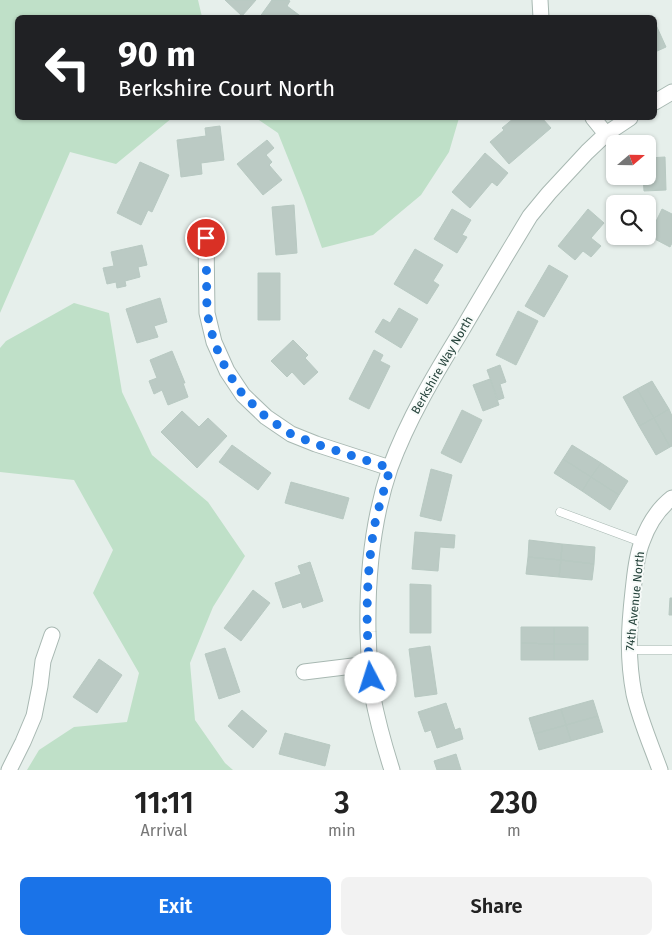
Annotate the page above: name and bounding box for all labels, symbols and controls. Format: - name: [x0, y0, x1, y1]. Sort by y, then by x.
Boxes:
- text: 90 m: [118, 33, 196, 75]
- icon: left: [35, 35, 100, 100]
- text: Berkshire Court North: [118, 75, 335, 102]
- north arrow: [606, 135, 656, 185]
- map controls: [606, 135, 656, 245]
- button: search: [606, 195, 656, 245]
- pin: [185, 217, 227, 259]
- icon: arrive: [192, 224, 220, 252]
- street label: Berkshire Way North: [408, 314, 476, 416]
- street label: 74th Avenue North: [623, 551, 647, 651]
- position arrow: [344, 651, 396, 703]
- text: 11:11: [134, 785, 194, 821]
- text: 3: [334, 785, 350, 821]
- text: 230: [490, 785, 538, 821]
- text: Arrival: [141, 821, 188, 840]
- text: min: [328, 821, 356, 840]
- text: m: [507, 821, 521, 840]
- button: Exit: [20, 877, 331, 935]
- button: Share: [341, 877, 652, 935]

